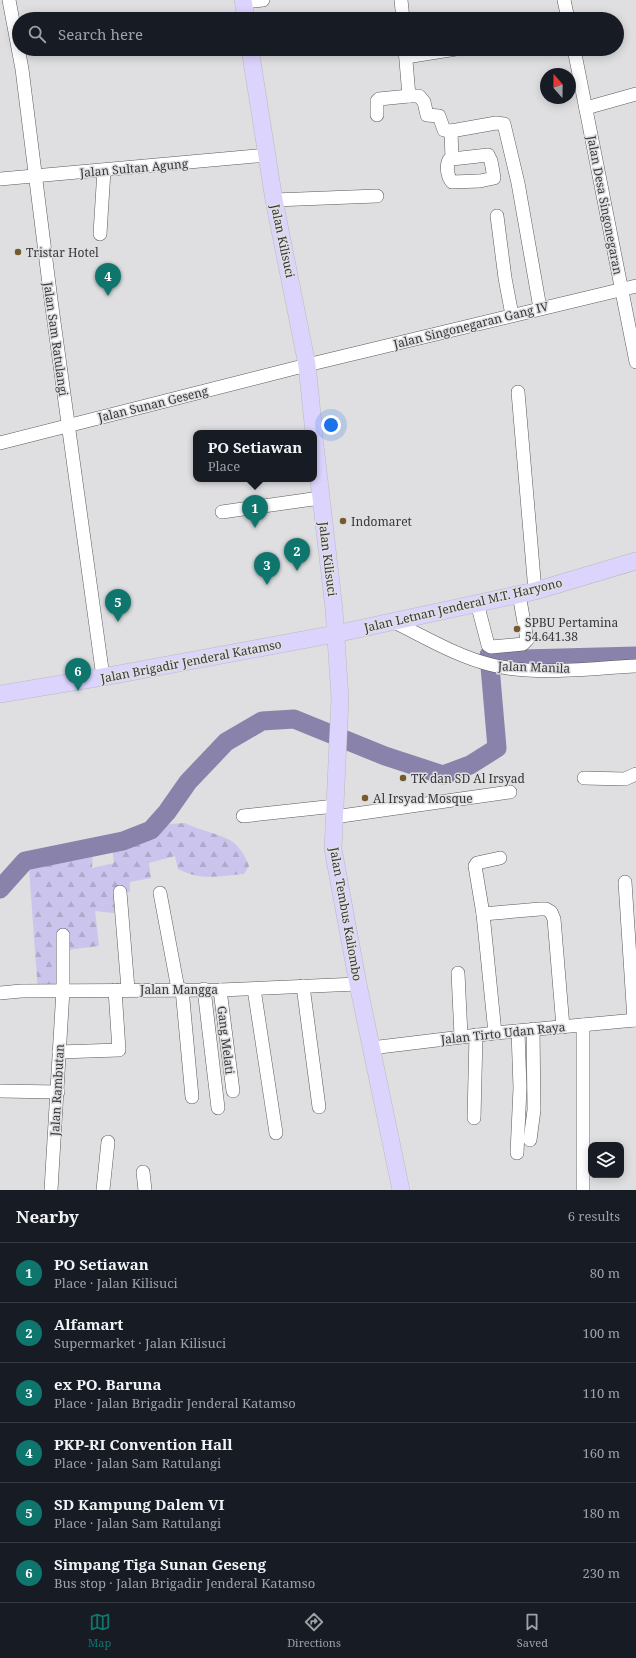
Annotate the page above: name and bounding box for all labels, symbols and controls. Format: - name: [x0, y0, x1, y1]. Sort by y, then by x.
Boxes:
- search box: [12, 12, 624, 56]
- icon: search: [26, 23, 48, 45]
- text: Search here: [58, 24, 143, 44]
- north arrow: [540, 68, 576, 104]
- street label: Jalan Desa Singonegaran: [583, 133, 627, 276]
- street label: Jalan Sultan Agung: [78, 155, 189, 181]
- street label: Jalan Kilisuci: [267, 202, 299, 280]
- place label: Tristar Hotel: [26, 244, 99, 261]
- marker: Tristar Hotel: [13, 247, 23, 257]
- pin: 4: [95, 263, 121, 296]
- street label: Jalan Sam Ratulangi: [39, 280, 72, 397]
- street label: Jalan Singonegaran Gang IV: [391, 297, 551, 353]
- street label: Jalan Sunan Geseng: [95, 382, 210, 426]
- your location: [321, 415, 341, 435]
- popup: [193, 430, 317, 482]
- text: PO Setiawan: [208, 437, 302, 457]
- text: Place: [208, 457, 240, 475]
- pin: 1: [242, 495, 268, 528]
- place label: Indomaret: [351, 513, 412, 530]
- marker: Indomaret: [338, 516, 348, 526]
- street label: Jalan Kilisuci: [315, 520, 341, 597]
- pin: 2: [284, 538, 310, 571]
- pin: 3: [254, 552, 280, 585]
- street label: Jalan Letnan Jenderal M.T. Haryono: [361, 574, 564, 636]
- pin: 5: [105, 589, 131, 622]
- place label: SPBU Pertamina 54.641.38: [525, 614, 619, 645]
- marker: SPBU Pertamina 54.641.38: [512, 624, 522, 634]
- street label: Jalan Brigadir Jenderal Katamso: [98, 635, 283, 687]
- street label: Jalan Manila: [496, 657, 571, 677]
- pin: 6: [65, 658, 91, 691]
- place label: TK dan SD Al Irsyad: [411, 770, 526, 787]
- marker: TK dan SD Al Irsyad: [398, 773, 408, 783]
- place label: Al Irsyad Mosque: [373, 790, 473, 807]
- marker: Al Irsyad Mosque: [360, 793, 370, 803]
- street label: Jalan Tembus Kaliombo: [326, 845, 366, 982]
- street label: Jalan Mangga: [139, 981, 218, 998]
- street label: Gang Melati: [213, 1005, 239, 1075]
- street label: Jalan Tirto Udan Raya: [439, 1018, 566, 1048]
- street label: Jalan Rambutan: [46, 1043, 68, 1137]
- map controls: [588, 1142, 624, 1178]
- button: layers: [588, 1142, 624, 1178]
- text: Nearby: [16, 1205, 79, 1228]
- text: 6 results: [568, 1207, 620, 1225]
- text: PO Setiawan: [54, 1254, 149, 1274]
- text: 1: [25, 1264, 33, 1282]
- text: 80 m: [590, 1264, 620, 1282]
- text: Place · Jalan Kilisuci: [54, 1274, 178, 1292]
- text: Alfamart: [54, 1314, 123, 1334]
- text: 2: [25, 1324, 33, 1342]
- text: 100 m: [583, 1324, 620, 1342]
- text: Supermarket · Jalan Kilisuci: [54, 1334, 226, 1352]
- text: ex PO. Baruna: [54, 1374, 162, 1394]
- text: 3: [25, 1384, 33, 1402]
- text: 110 m: [583, 1384, 620, 1402]
- text: Place · Jalan Brigadir Jenderal Katamso: [54, 1394, 296, 1412]
- text: PKP-RI Convention Hall: [54, 1434, 233, 1454]
- text: 4: [25, 1444, 33, 1462]
- text: 160 m: [583, 1444, 620, 1462]
- text: Place · Jalan Sam Ratulangi: [54, 1454, 221, 1472]
- text: SD Kampung Dalem VI: [54, 1494, 224, 1514]
- text: 5: [25, 1504, 33, 1522]
- text: 180 m: [583, 1504, 620, 1522]
- text: Place · Jalan Sam Ratulangi: [54, 1514, 221, 1532]
- text: Simpang Tiga Sunan Geseng: [54, 1554, 266, 1574]
- text: 6: [25, 1564, 33, 1582]
- text: 230 m: [583, 1564, 620, 1582]
- text: Bus stop · Jalan Brigadir Jenderal Katamso: [54, 1574, 315, 1592]
- tab: Map: [88, 1611, 111, 1650]
- tab: Directions: [287, 1611, 341, 1650]
- tab: Saved: [517, 1611, 548, 1650]

